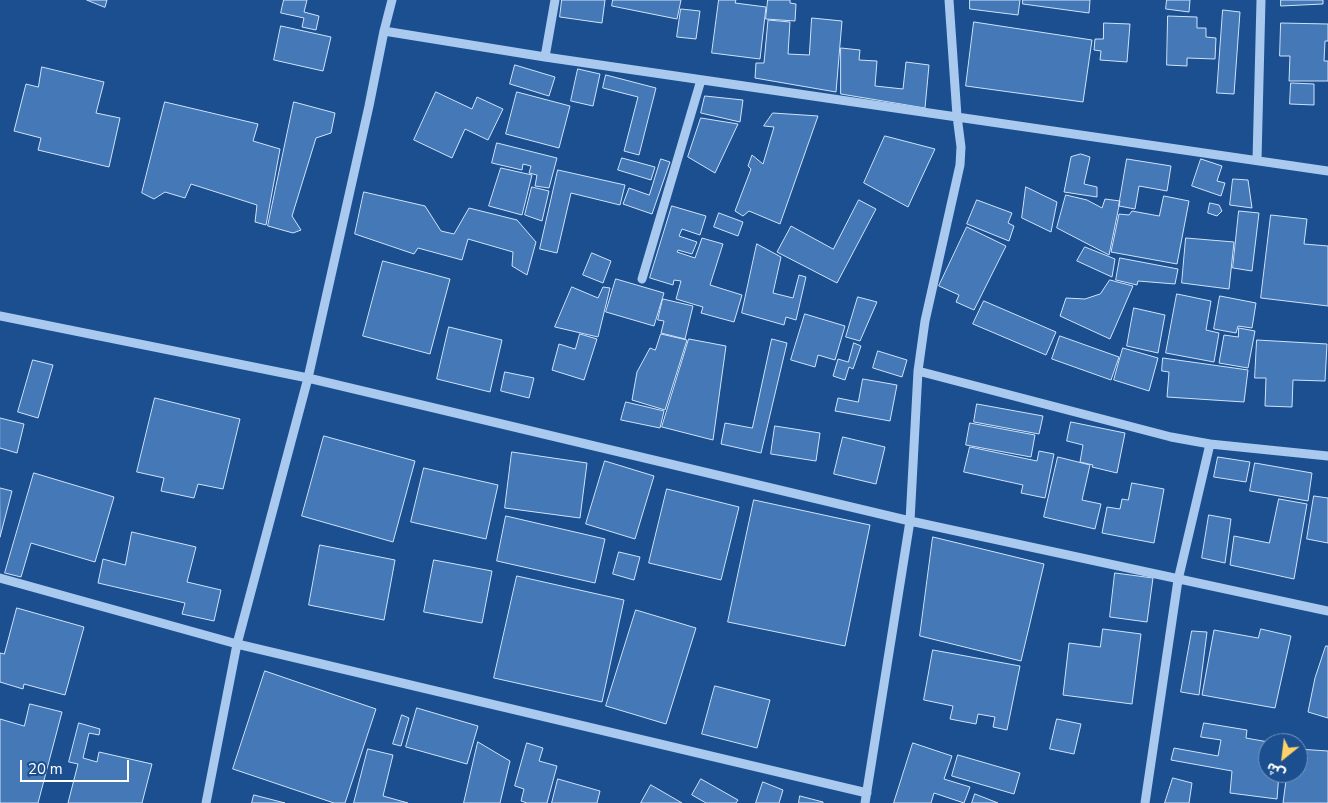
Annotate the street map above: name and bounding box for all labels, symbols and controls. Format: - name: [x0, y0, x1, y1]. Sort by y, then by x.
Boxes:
- north arrow: [1258, 733, 1308, 783]
- scale bar: [22, 750, 131, 782]
- text: ش: [1263, 758, 1289, 784]
- text: 20 m: [28, 759, 63, 779]

